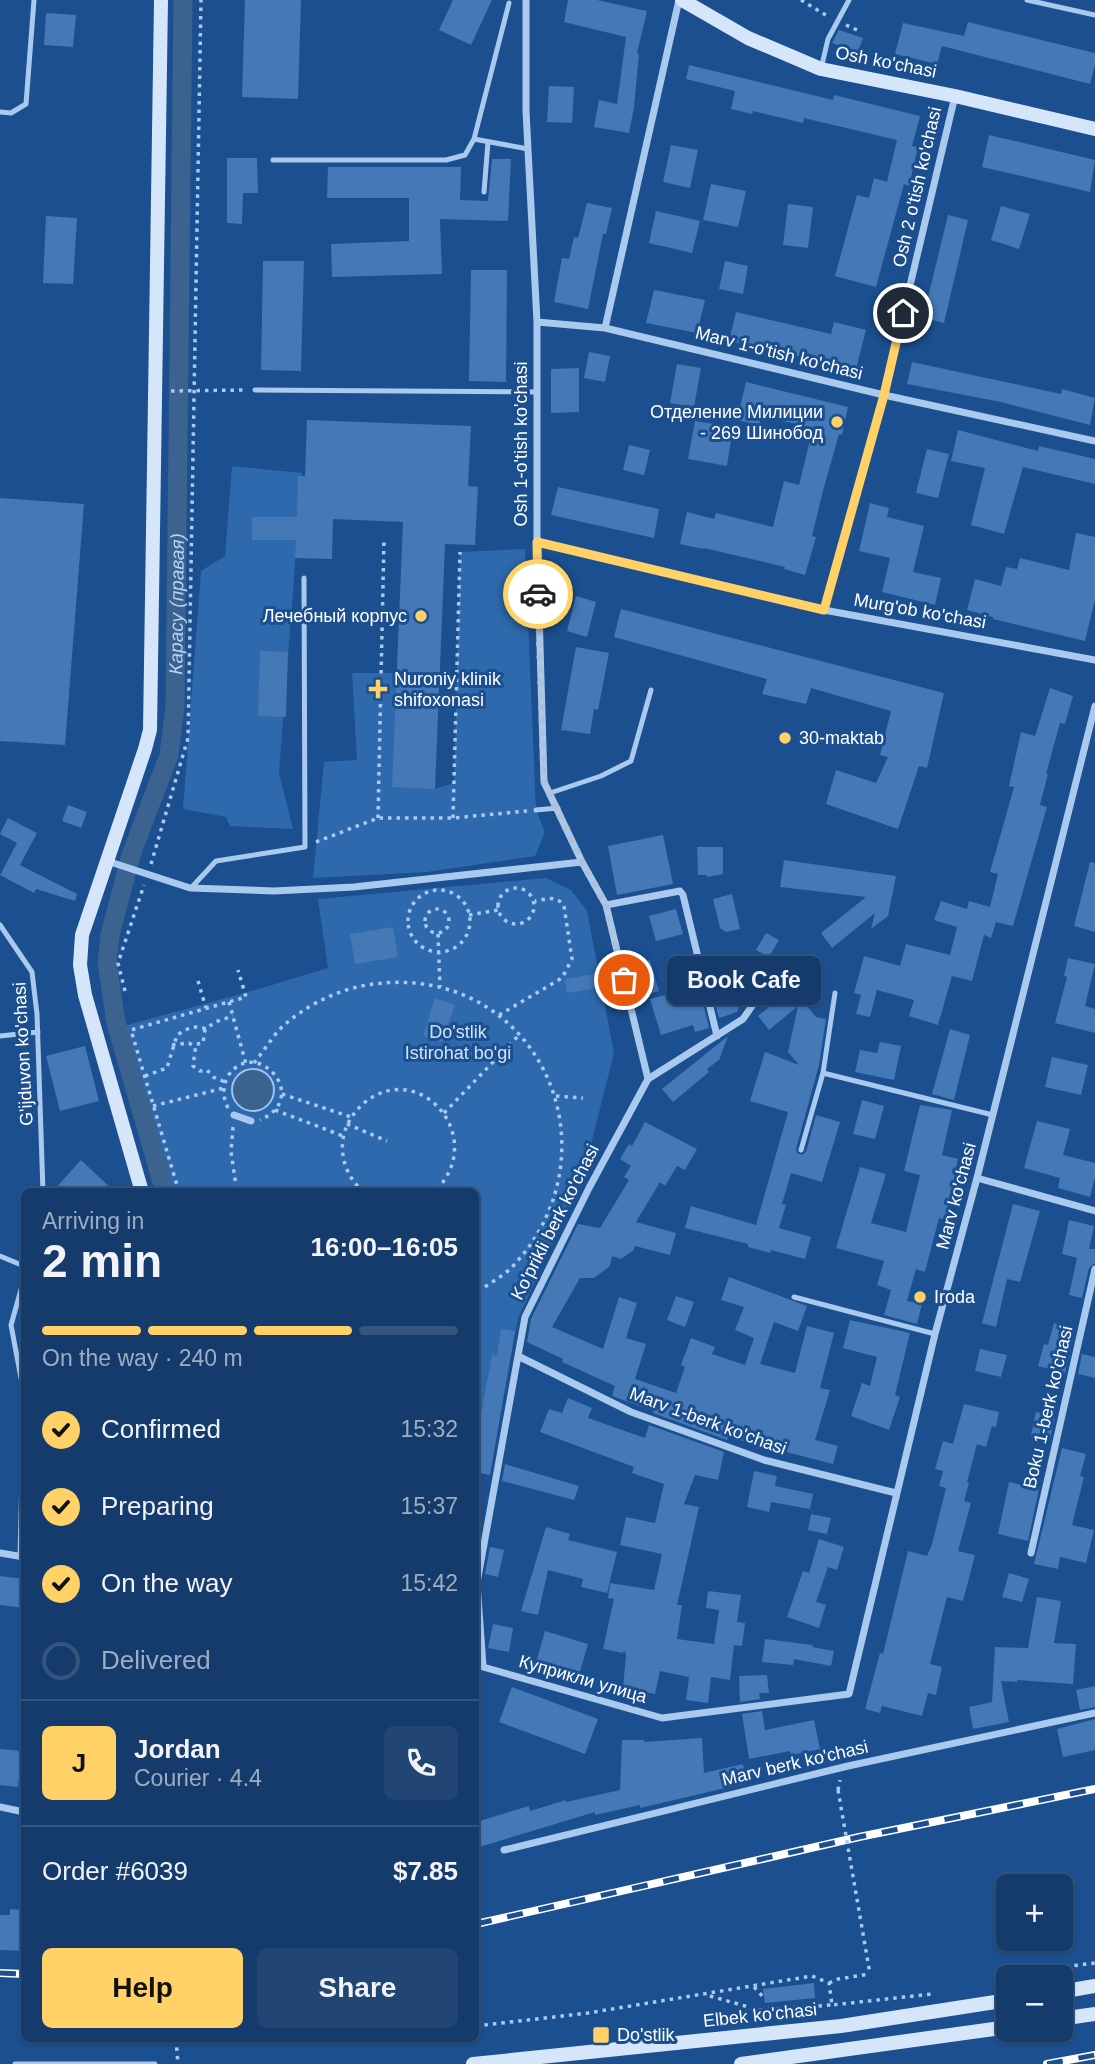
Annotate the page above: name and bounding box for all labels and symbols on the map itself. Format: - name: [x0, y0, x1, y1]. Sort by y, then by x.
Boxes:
- street label: Osh ko'chasi: [834, 42, 938, 82]
- street label: Osh 2 o'tish ko'chasi: [889, 105, 945, 269]
- pin: [873, 283, 933, 343]
- street label: Marv 1-o'tish ko'chasi: [693, 322, 865, 384]
- street label: Osh 1-o'tish ko'chasi: [511, 362, 531, 526]
- place label: Отделение Милиции - 269 Шинобод: [650, 402, 823, 443]
- marker: Отделение Милиции - 269 Шинобод: [829, 414, 845, 430]
- water label: Карасу (правая): [165, 533, 187, 675]
- courier: [503, 559, 573, 629]
- street label: Murg'ob ko'chasi: [852, 590, 988, 632]
- place label: Лечебный корпус: [263, 606, 407, 626]
- marker: Лечебный корпус: [413, 608, 429, 624]
- place label: Nuroniy klinik shifoxonasi: [394, 669, 502, 710]
- marker: Nuroniy klinik shifoxonasi: [368, 679, 388, 699]
- place label: 30-maktab: [799, 728, 884, 748]
- marker: 30-maktab: [777, 730, 793, 746]
- pin: [594, 950, 654, 1010]
- callout: Book Cafe: [666, 956, 820, 1004]
- street label: G'ijduvon ko'chasi: [9, 982, 37, 1126]
- park label: Do'stlik Istirohat bo'gi: [405, 1022, 511, 1063]
- street label: Ko'prikli berk ko'chasi: [507, 1141, 603, 1303]
- street label: Marv ko'chasi: [932, 1141, 980, 1251]
- place label: Iroda: [934, 1287, 976, 1307]
- marker: Iroda: [912, 1289, 928, 1305]
- street label: Boku 1-berk ko'chasi: [1020, 1324, 1076, 1490]
- street label: Marv 1-berk ko'chasi: [627, 1383, 789, 1459]
- street label: Куприкли улица: [517, 1651, 650, 1707]
- street label: Marv berk ko'chasi: [720, 1736, 870, 1790]
- street label: Elbek ko'chasi: [702, 1999, 818, 2031]
- marker: Do'stlik: [591, 2025, 611, 2045]
- place label: Do'stlik: [617, 2025, 675, 2045]

